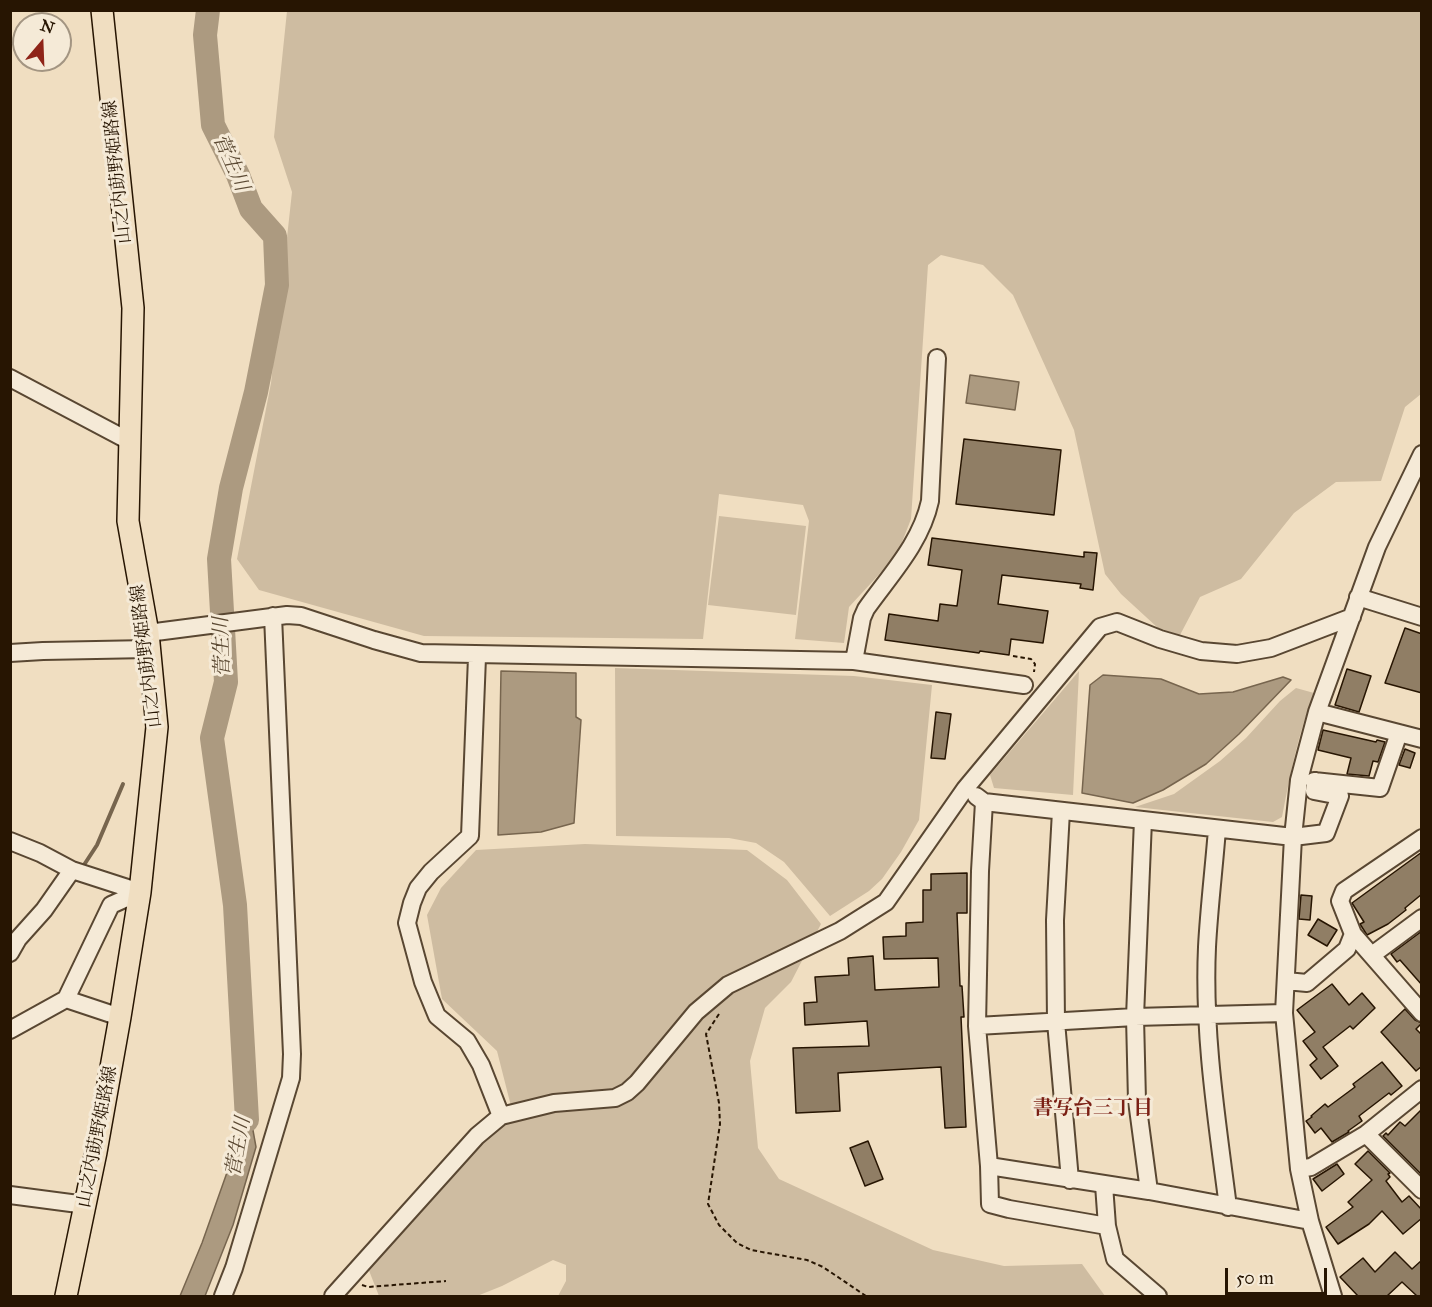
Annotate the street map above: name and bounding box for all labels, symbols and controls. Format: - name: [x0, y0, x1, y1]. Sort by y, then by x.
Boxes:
- north arrow: [12, 12, 72, 72]
- text: N: [38, 15, 57, 38]
- street label: 山之内莇野姫路線: [100, 99, 136, 245]
- water label: 菅生川: [207, 131, 253, 195]
- street label: 山之内莇野姫路線: [128, 583, 166, 729]
- water label: 菅生川: [210, 617, 236, 677]
- street label: 山之内莇野姫路線: [74, 1064, 122, 1210]
- district label: 書写台三丁目: [1033, 1097, 1153, 1121]
- water label: 菅生川: [222, 1115, 256, 1179]
- scale bar: [1228, 1256, 1330, 1294]
- text: 50 m: [1236, 1267, 1274, 1289]

